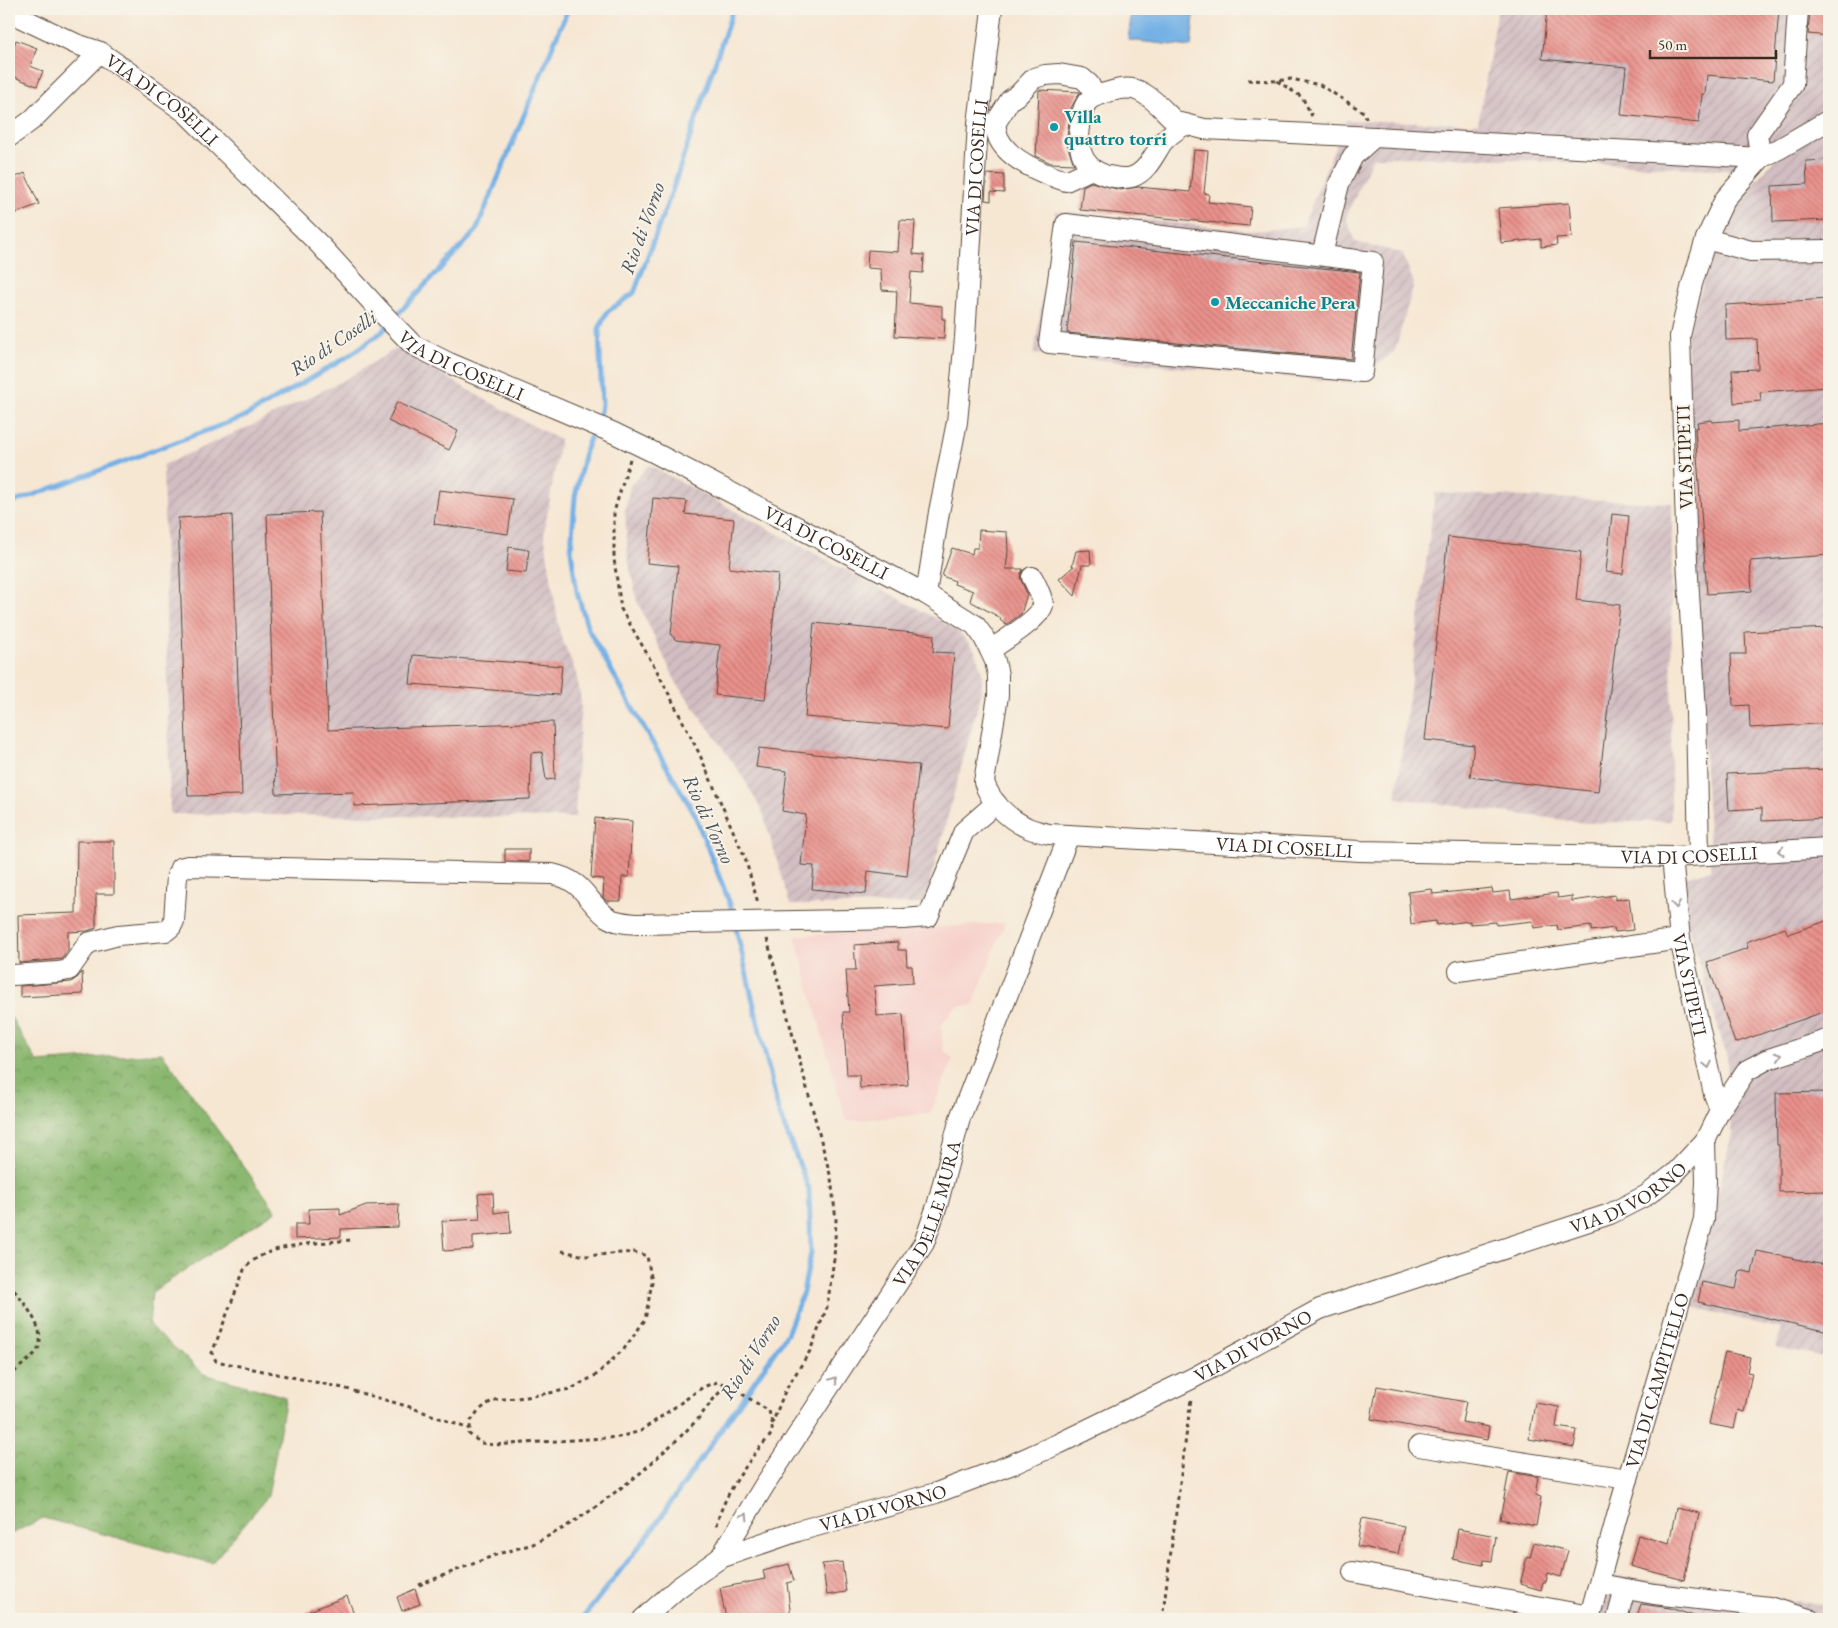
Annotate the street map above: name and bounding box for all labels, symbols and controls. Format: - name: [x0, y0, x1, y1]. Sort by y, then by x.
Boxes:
- scale bar: [1650, 28, 1777, 60]
- text: 50 m: [1658, 35, 1687, 54]
- street label: VIA DI COSELLI: [101, 48, 224, 152]
- street label: VIA DI COSELLI: [959, 97, 994, 237]
- place label: Villa quattro torri: [1064, 104, 1167, 151]
- marker: Villa quattro torri: [1048, 121, 1060, 133]
- water label: Rio di Vorno: [613, 178, 671, 277]
- place label: Meccaniche Pera: [1225, 290, 1356, 315]
- marker: Meccaniche Pera: [1209, 296, 1221, 308]
- water label: Rio di Coselli: [284, 304, 383, 382]
- street label: VIA DI COSELLI: [392, 325, 528, 407]
- street label: VIA STIPETI: [1670, 404, 1699, 510]
- street label: VIA DI COSELLI: [760, 500, 893, 586]
- water label: Rio di Vorno: [677, 770, 741, 868]
- street label: VIA DI COSELLI: [1215, 831, 1354, 864]
- street label: VIA DI COSELLI: [1620, 840, 1759, 870]
- one-way arrow: [1776, 845, 1784, 856]
- one-way arrow: [1670, 902, 1681, 910]
- street label: VIA STIPETI: [1666, 931, 1713, 1039]
- one-way arrow: [1775, 1052, 1783, 1062]
- one-way arrow: [1702, 1060, 1712, 1069]
- street label: VIA DELLE MURA: [887, 1137, 967, 1292]
- street label: VIA DI VORNO: [1567, 1156, 1692, 1239]
- street label: VIA DI CAMPITELLO: [1620, 1290, 1695, 1471]
- street label: VIA DI VORNO: [1190, 1304, 1316, 1388]
- water label: Rio di Vorno: [714, 1309, 787, 1405]
- one-way arrow: [828, 1376, 837, 1386]
- street label: VIA DI VORNO: [817, 1478, 950, 1537]
- one-way arrow: [738, 1512, 748, 1521]

